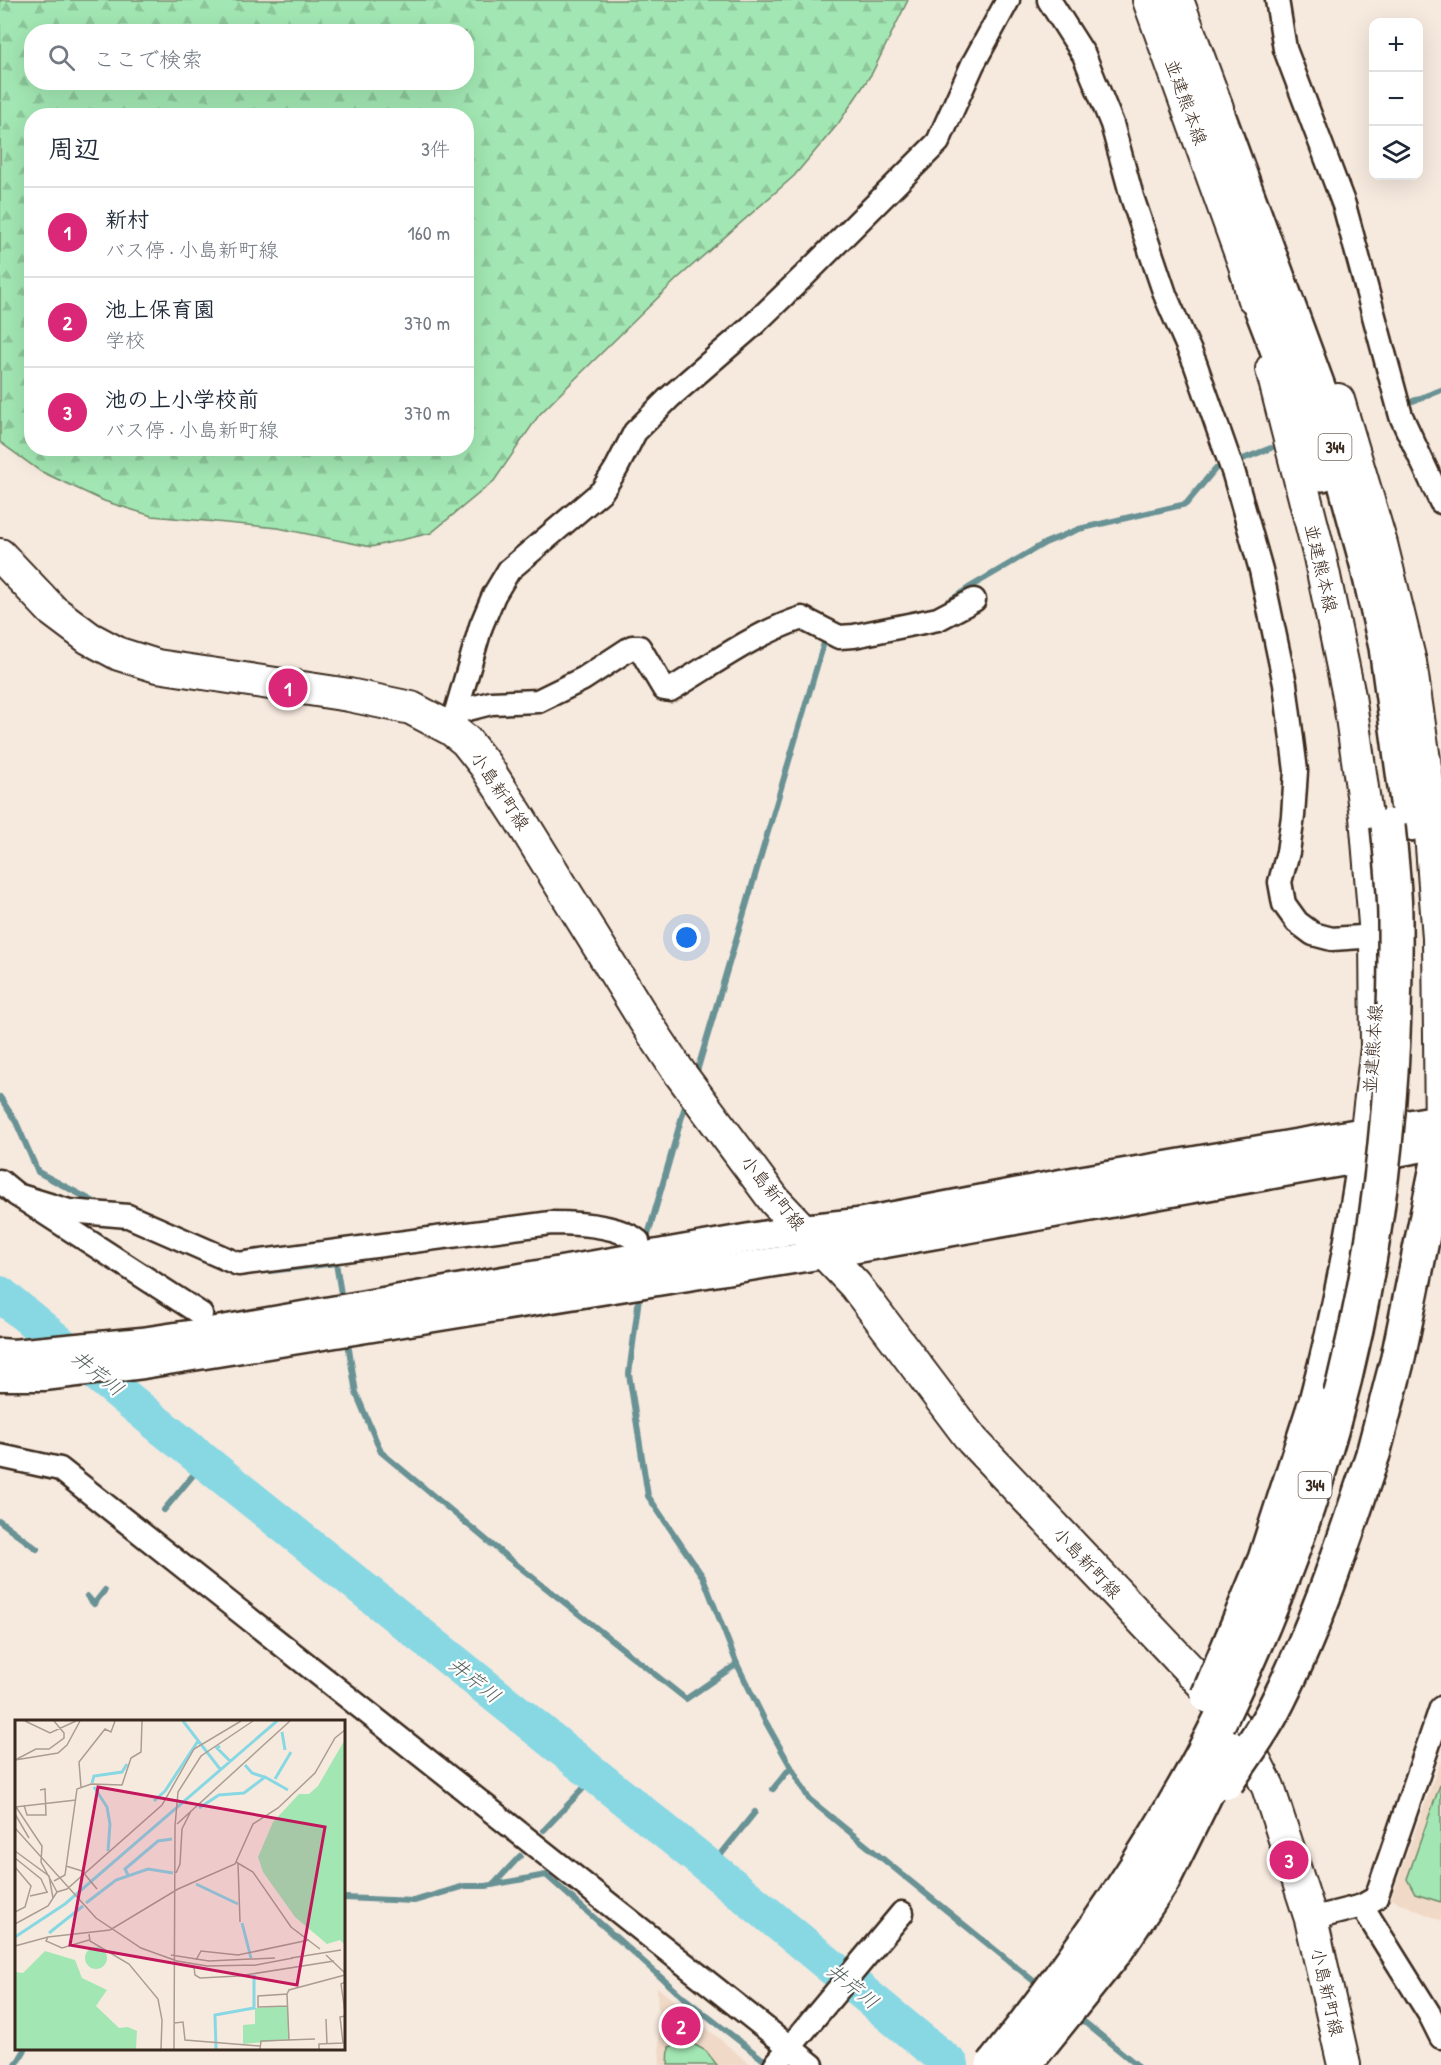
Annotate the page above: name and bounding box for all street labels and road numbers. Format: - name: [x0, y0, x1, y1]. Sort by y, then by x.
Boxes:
- street label: 並建熊本線: [1159, 55, 1214, 148]
- road number: 344: [1318, 434, 1352, 460]
- street label: 並建熊本線: [1299, 521, 1344, 615]
- street label: 小島新町線: [465, 746, 536, 835]
- street label: 並建熊本線: [1357, 1003, 1388, 1095]
- street label: 小島新町線: [735, 1150, 811, 1236]
- road number: 344: [1298, 1472, 1332, 1498]
- street label: 小島新町線: [1048, 1521, 1127, 1604]
- street label: 小島新町線: [1305, 1945, 1350, 2039]

